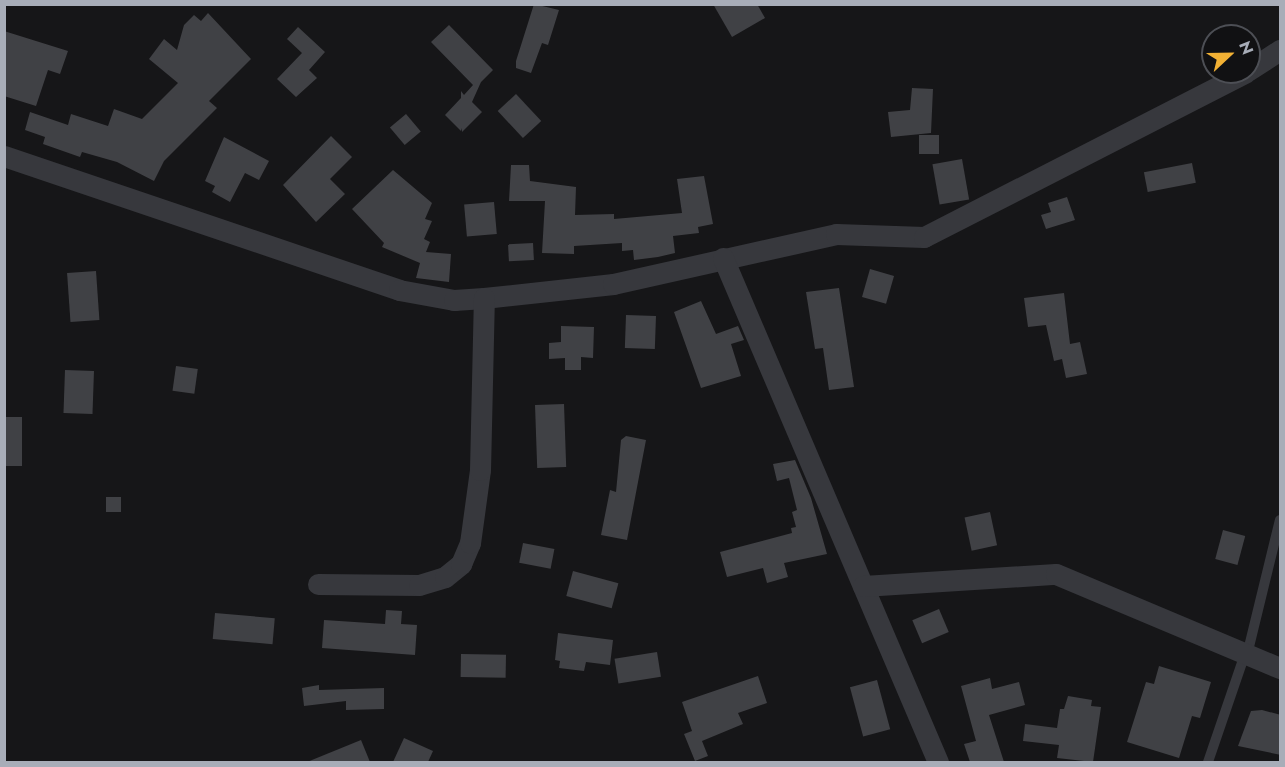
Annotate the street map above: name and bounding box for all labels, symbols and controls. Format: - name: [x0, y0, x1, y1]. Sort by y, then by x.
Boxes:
- north arrow: [1201, 24, 1261, 84]
- text: N: [1233, 38, 1259, 58]

